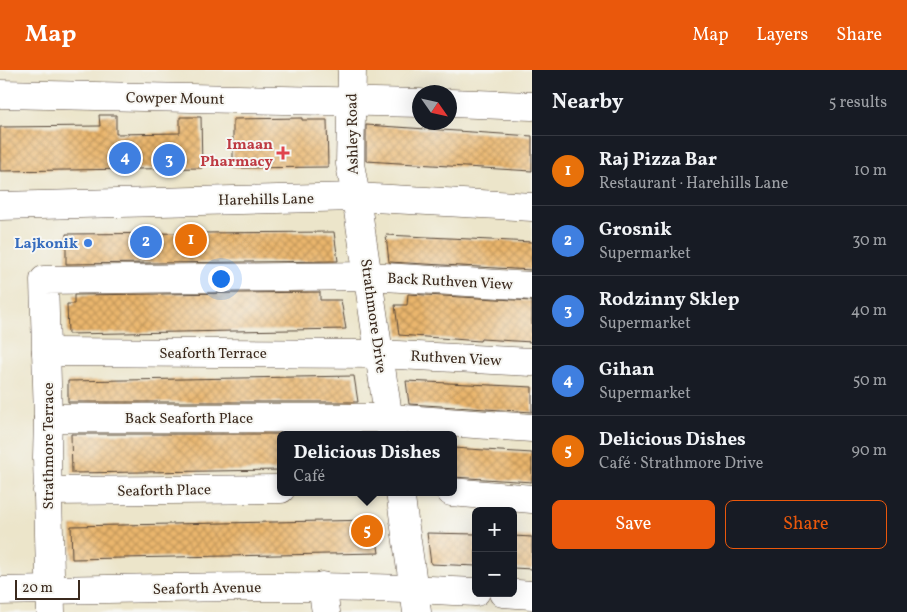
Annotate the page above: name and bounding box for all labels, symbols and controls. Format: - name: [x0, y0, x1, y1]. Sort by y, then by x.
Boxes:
- text: Map: [25, 18, 76, 52]
- text: Map: [692, 23, 728, 48]
- text: Layers: [756, 23, 808, 48]
- text: Share: [836, 23, 882, 48]
- north arrow: [412, 85, 457, 130]
- street label: Cowper Mount: [126, 88, 224, 111]
- text: Nearby: [552, 88, 623, 117]
- text: 5 results: [829, 92, 887, 114]
- street label: Ashley Road: [342, 93, 365, 175]
- place label: Imaan Pharmacy: [200, 135, 274, 173]
- pin: 4: [109, 139, 141, 177]
- pin: 3: [153, 141, 185, 179]
- marker: Imaan Pharmacy: [277, 147, 289, 159]
- text: Raj Pizza Bar: [599, 147, 717, 173]
- text: 1: [565, 160, 571, 182]
- text: 10 m: [854, 160, 887, 182]
- text: Restaurant · Harehills Lane: [599, 173, 788, 195]
- street label: Harehills Lane: [218, 189, 314, 212]
- text: Grosnik: [599, 217, 672, 243]
- pin: 1: [175, 221, 207, 259]
- pin: 2: [130, 223, 162, 261]
- text: 2: [564, 230, 572, 252]
- text: 30 m: [852, 230, 887, 252]
- place label: Lajkonik: [14, 234, 78, 255]
- marker: Lajkonik: [82, 237, 94, 249]
- text: Supermarket: [599, 243, 691, 265]
- street label: Strathmore Drive: [354, 258, 391, 375]
- your location: [208, 266, 234, 292]
- street label: Back Ruthven View: [387, 269, 514, 296]
- text: Rodzinny Sklep: [599, 287, 739, 313]
- text: 3: [564, 300, 572, 322]
- text: 40 m: [851, 300, 887, 322]
- text: Supermarket: [599, 313, 691, 335]
- street label: Seaforth Terrace: [159, 344, 267, 365]
- street label: Ruthven View: [410, 347, 502, 372]
- text: Gihan: [599, 357, 655, 383]
- text: 4: [563, 370, 573, 392]
- text: 50 m: [853, 370, 887, 392]
- street label: Strathmore Terrace: [39, 382, 60, 510]
- text: Supermarket: [599, 383, 691, 405]
- street label: Back Seaforth Place: [125, 409, 253, 430]
- text: Delicious Dishes: [599, 427, 746, 453]
- popup: [277, 431, 457, 496]
- text: Delicious Dishes: [294, 440, 440, 466]
- text: 5: [564, 440, 572, 462]
- text: 90 m: [851, 440, 887, 462]
- text: Café · Strathmore Drive: [599, 453, 763, 475]
- text: Café: [294, 466, 325, 488]
- street label: Seaforth Place: [117, 480, 211, 503]
- button: Save: [552, 500, 715, 549]
- button: Share: [725, 500, 887, 549]
- map controls: [472, 507, 517, 597]
- button: +: [472, 507, 517, 552]
- pin: 5: [351, 512, 383, 550]
- button: −: [472, 552, 517, 597]
- scale bar: [15, 577, 80, 600]
- street label: Seaforth Avenue: [153, 578, 261, 601]
- text: 20 m: [22, 579, 53, 598]

